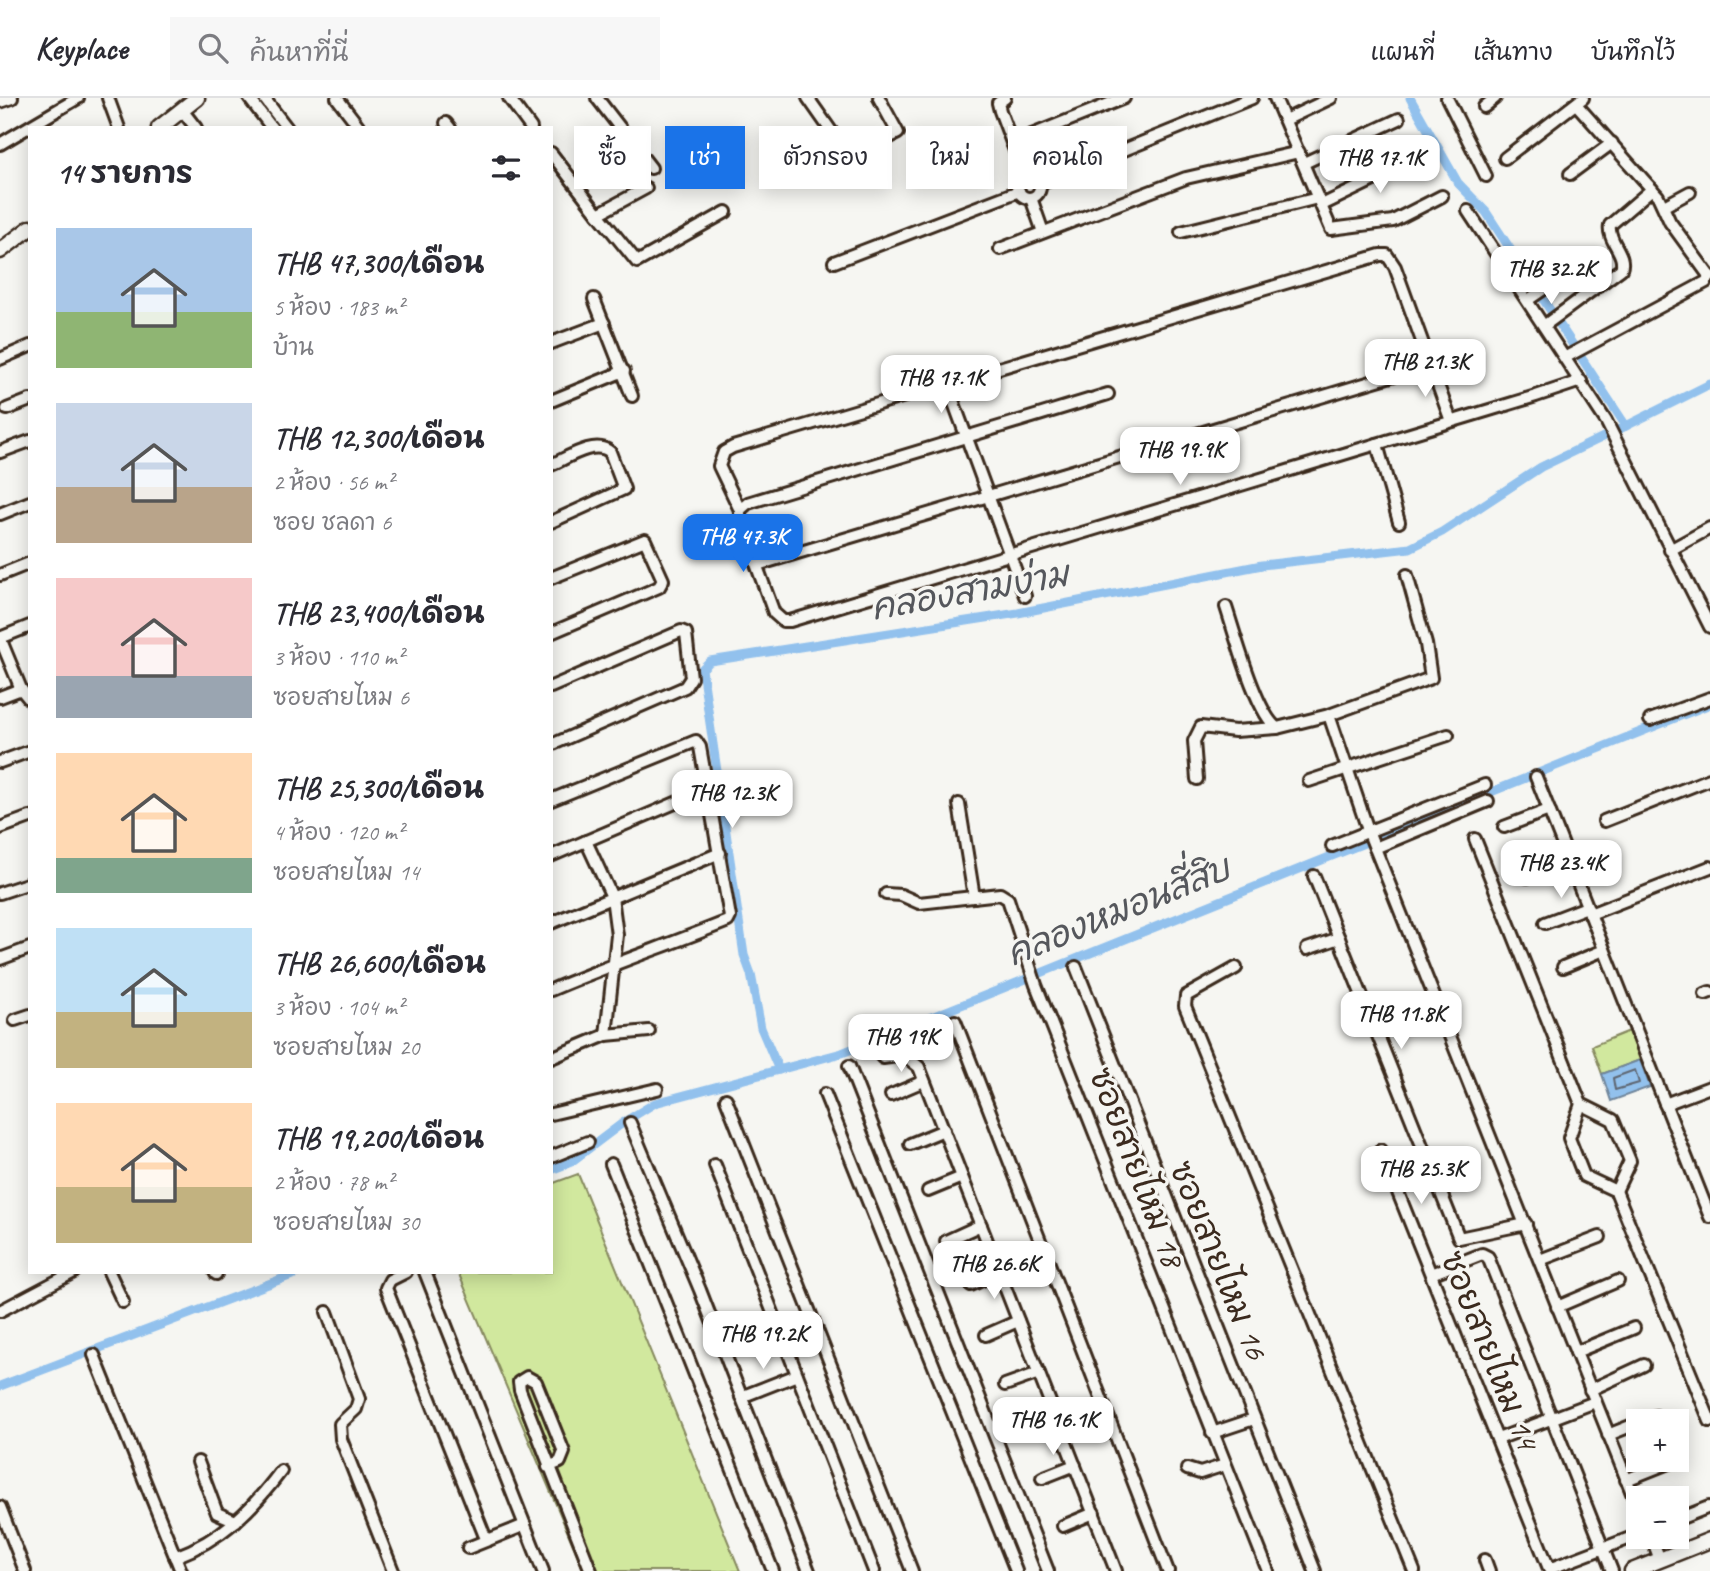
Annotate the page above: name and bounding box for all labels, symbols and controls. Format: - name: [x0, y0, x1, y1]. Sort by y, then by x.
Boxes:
- search box: [170, 17, 660, 80]
- text: Keyplace: [35, 27, 128, 69]
- icon: search: [194, 29, 232, 67]
- text: ค้นหาที่นี่: [250, 36, 348, 69]
- text: แผนที่: [1370, 37, 1435, 67]
- text: เส้นทาง: [1473, 37, 1553, 67]
- text: บันทึกไว้: [1591, 37, 1675, 67]
- chip: ซื้อ: [574, 126, 651, 189]
- chip: เช่า: [665, 126, 745, 189]
- chip: ตัวกรอง: [759, 126, 892, 189]
- chip: ใหม่: [906, 126, 994, 189]
- chip: คอนโด: [1008, 126, 1127, 189]
- pin: THB 17.1K: [1300, 136, 1460, 195]
- text: THB 17.1K: [1336, 143, 1424, 172]
- icon: filters: [487, 149, 525, 187]
- text: 14 รายการ: [56, 154, 193, 192]
- text: THB 47,300/เดือน: [273, 244, 485, 282]
- pin: THB 32.2K: [1471, 246, 1631, 306]
- text: THB 32.2K: [1507, 254, 1595, 283]
- icon: home: [112, 256, 196, 340]
- text: 5 ห้อง · 183 m²: [273, 293, 404, 322]
- text: บ้าน: [273, 333, 314, 362]
- pin: THB 21.3K: [1345, 340, 1505, 399]
- text: THB 21.3K: [1381, 347, 1469, 376]
- pin: THB 17.1K: [861, 356, 1021, 415]
- text: THB 17.1K: [897, 363, 985, 392]
- text: THB 12,300/เดือน: [273, 419, 485, 457]
- pin: THB 19.9K: [1100, 428, 1260, 487]
- icon: home: [112, 431, 196, 515]
- text: THB 19.9K: [1136, 435, 1224, 464]
- text: 2 ห้อง · 56 m²: [273, 468, 393, 497]
- text: ซอย ชลดา 6: [273, 508, 391, 537]
- pin: THB 47.3K: [663, 514, 823, 574]
- text: THB 47.3K: [699, 522, 787, 551]
- water label: คลองสามง่าม: [868, 551, 1075, 631]
- text: THB 23,400/เดือน: [273, 594, 485, 632]
- icon: home: [112, 606, 196, 690]
- text: 3 ห้อง · 110 m²: [273, 643, 404, 672]
- text: ซอยสายไหม 6: [273, 683, 409, 712]
- text: THB 25,300/เดือน: [273, 769, 484, 807]
- pin: THB 12.3K: [652, 770, 812, 830]
- text: THB 12.3K: [688, 778, 776, 807]
- icon: home: [112, 781, 196, 865]
- text: 4 ห้อง · 120 m²: [273, 818, 404, 847]
- water label: คลองหมอนสี่สิบ: [996, 835, 1239, 976]
- pin: THB 23.4K: [1481, 840, 1641, 900]
- text: THB 23.4K: [1517, 848, 1605, 877]
- text: ซอยสายไหม 14: [273, 858, 419, 887]
- text: THB 26,600/เดือน: [273, 944, 486, 982]
- icon: home: [112, 956, 196, 1040]
- pin: THB 11.8K: [1321, 992, 1481, 1051]
- text: 3 ห้อง · 104 m²: [273, 993, 404, 1022]
- text: THB 11.8K: [1357, 999, 1445, 1028]
- pin: THB 19K: [836, 1014, 966, 1074]
- text: THB 19K: [864, 1022, 938, 1051]
- text: ซอยสายไหม 20: [273, 1033, 419, 1062]
- street label: ซอยสายไหม 18: [1080, 1061, 1197, 1276]
- text: THB 19,200/เดือน: [273, 1119, 484, 1157]
- icon: home: [112, 1131, 196, 1215]
- pin: THB 25.3K: [1341, 1146, 1501, 1206]
- street label: ซอยสายไหม 16: [1160, 1154, 1280, 1366]
- text: THB 25.3K: [1377, 1154, 1465, 1183]
- text: 2 ห้อง · 78 m²: [273, 1168, 393, 1197]
- text: ซอยสายไหม 30: [273, 1208, 419, 1237]
- pin: THB 26.6K: [914, 1242, 1074, 1301]
- street label: ซอยสายไหม 14: [1431, 1244, 1552, 1458]
- text: THB 26.6K: [949, 1249, 1039, 1278]
- pin: THB 19.2K: [683, 1312, 843, 1371]
- text: THB 19.2K: [719, 1319, 807, 1348]
- pin: THB 16.1K: [973, 1398, 1133, 1457]
- text: THB 16.1K: [1008, 1405, 1098, 1434]
- map controls: [1626, 1409, 1689, 1549]
- button: +: [1626, 1409, 1689, 1472]
- button: −: [1626, 1486, 1689, 1549]

